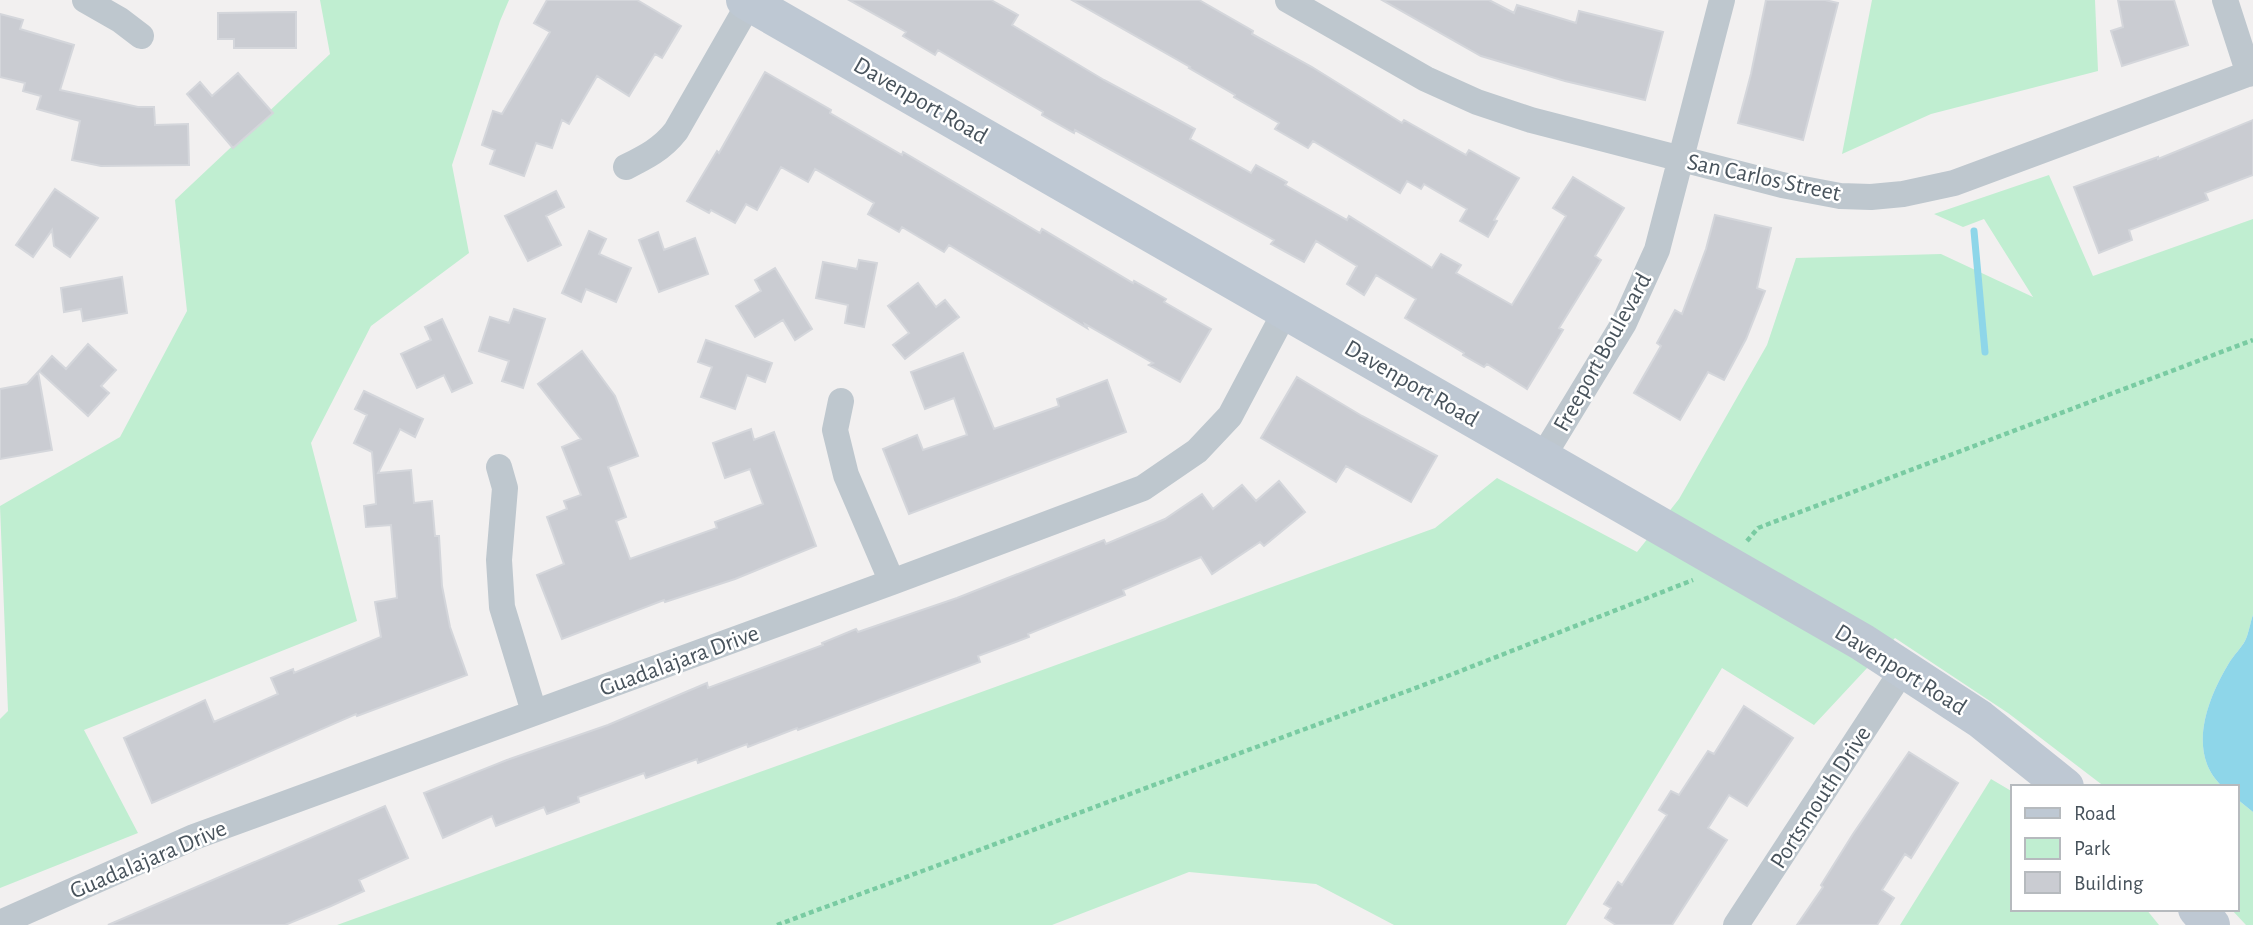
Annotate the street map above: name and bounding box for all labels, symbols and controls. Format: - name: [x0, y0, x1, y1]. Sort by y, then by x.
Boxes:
- street label: Davenport Road: [849, 53, 992, 149]
- street label: San Carlos Street: [1685, 150, 1843, 206]
- street label: Freeport Boulevard: [1549, 269, 1656, 436]
- street label: Davenport Road: [1340, 336, 1483, 432]
- street label: Davenport Road: [1830, 620, 1971, 720]
- street label: Guadalajara Drive: [597, 621, 762, 701]
- street label: Portsmouth Drive: [1766, 722, 1876, 873]
- legend: [2011, 785, 2239, 911]
- text: Road: [2074, 803, 2116, 824]
- street label: Guadalajara Drive: [67, 816, 230, 904]
- text: Park: [2074, 838, 2111, 859]
- text: Building: [2074, 873, 2144, 894]

